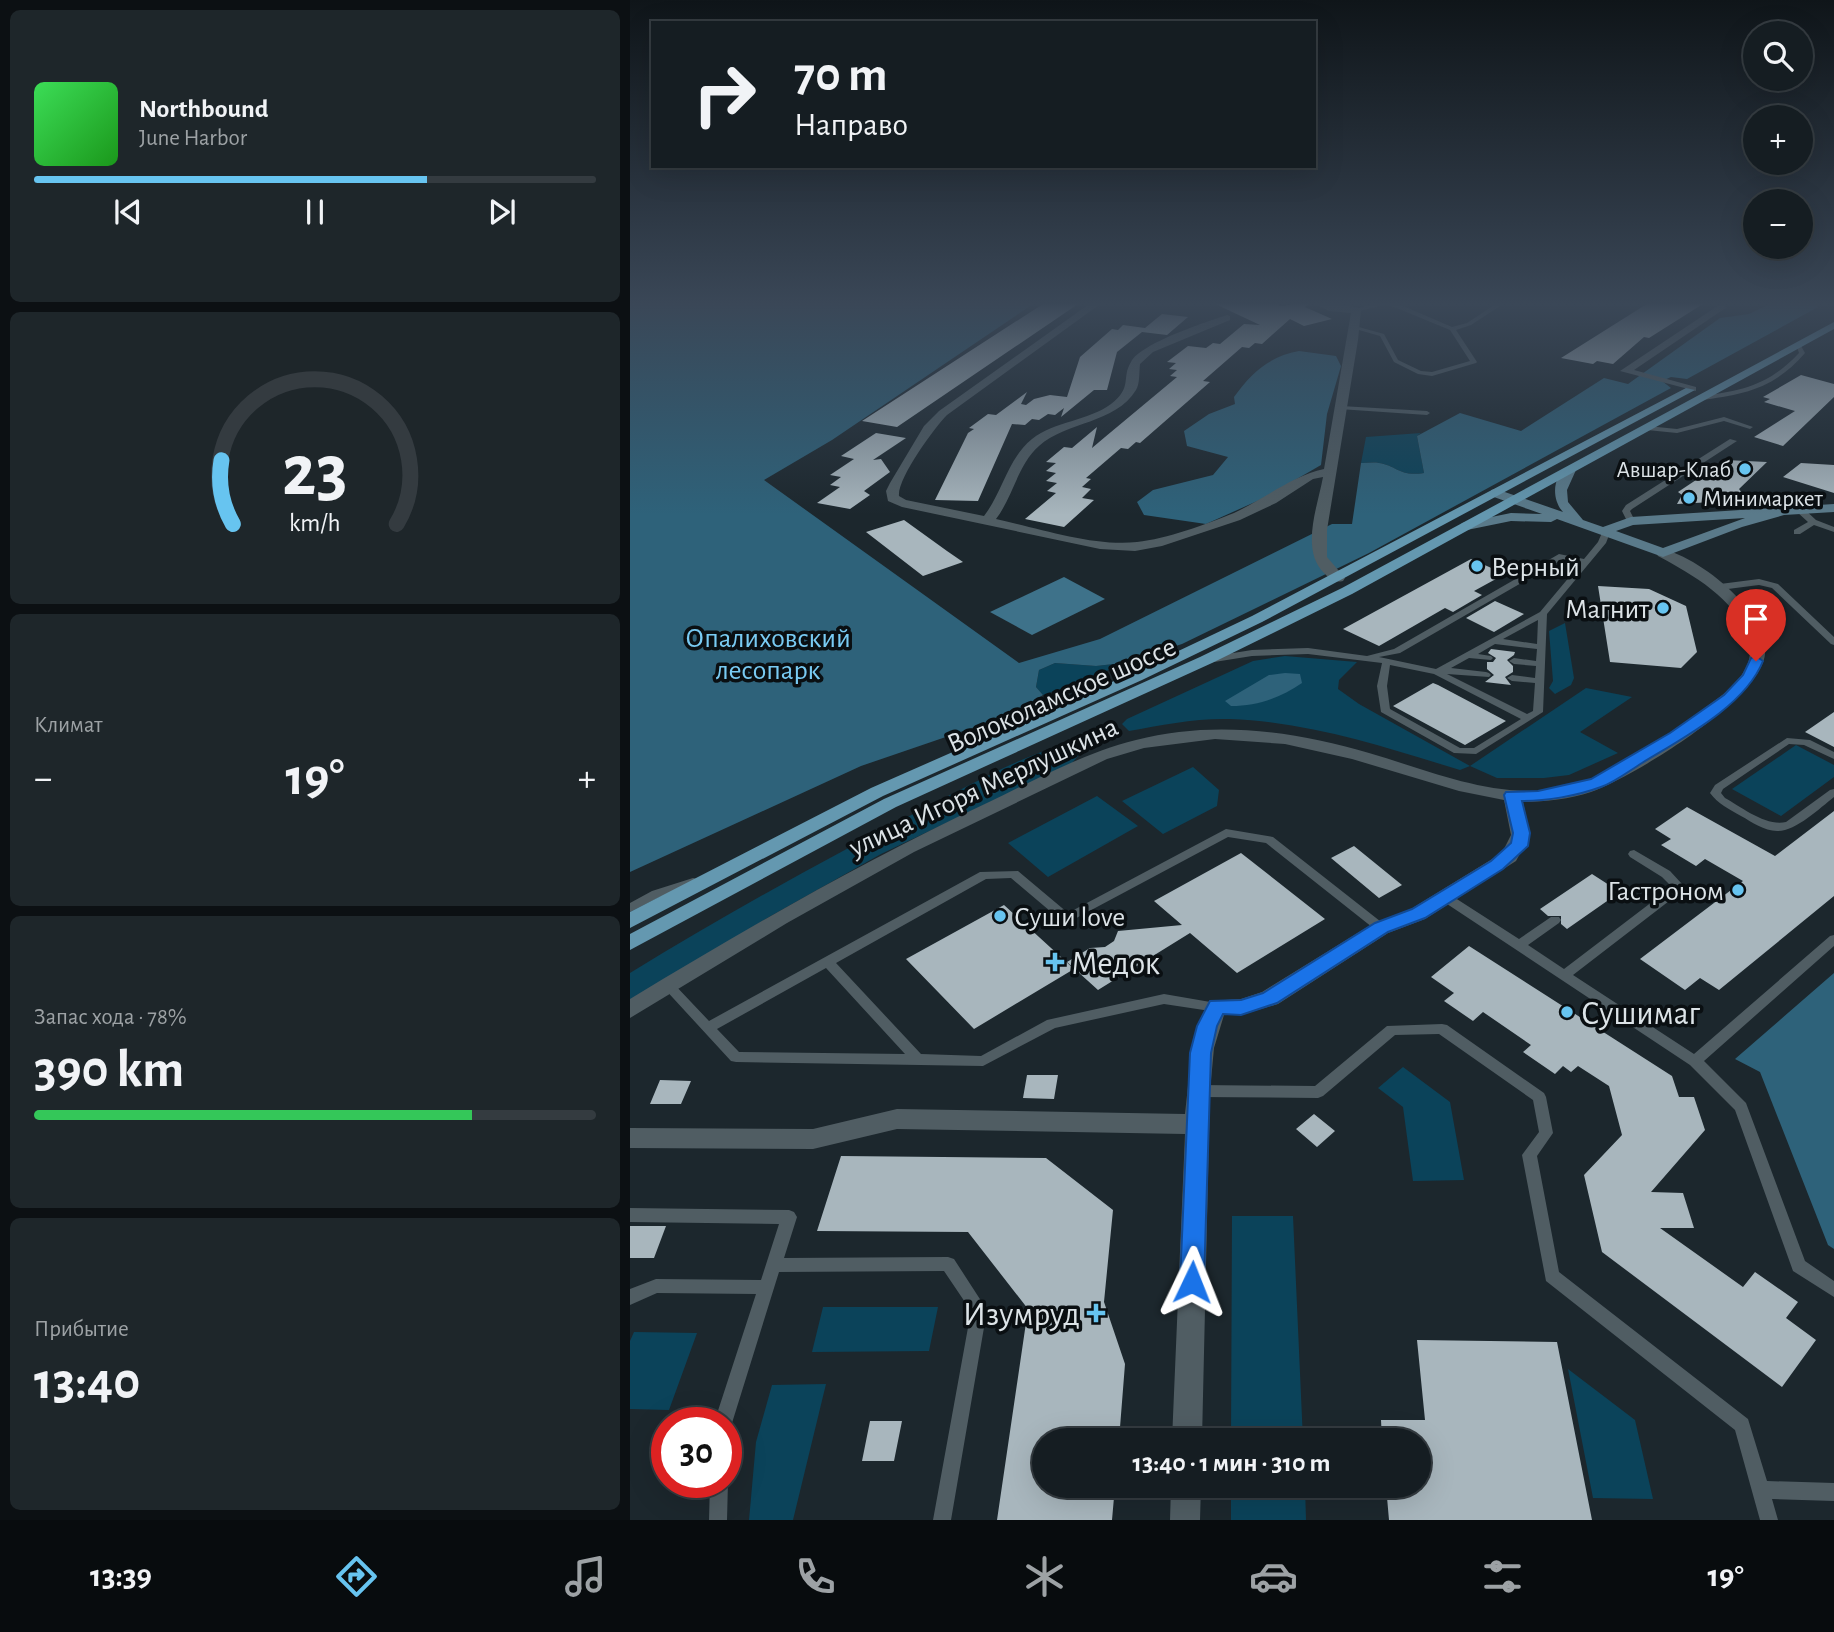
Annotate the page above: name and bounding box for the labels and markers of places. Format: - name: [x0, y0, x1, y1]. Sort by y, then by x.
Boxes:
- place label: Авшар-Клаб: [1617, 459, 1731, 482]
- marker: Авшар-Клаб: [1737, 461, 1753, 477]
- place label: Минимаркет: [1703, 488, 1824, 511]
- marker: Минимаркет: [1681, 490, 1697, 506]
- place label: Верный: [1491, 554, 1580, 582]
- marker: Верный: [1469, 558, 1485, 574]
- pin: [1726, 589, 1786, 661]
- place label: Магнит: [1565, 596, 1650, 624]
- marker: Магнит: [1655, 600, 1671, 616]
- place label: Гастроном: [1607, 878, 1724, 906]
- marker: Гастроном: [1730, 882, 1746, 898]
- place label: Суши love: [1014, 904, 1125, 932]
- marker: Суши love: [992, 908, 1008, 924]
- place label: Медок: [1071, 948, 1160, 981]
- marker: Медок: [1045, 952, 1065, 972]
- place label: Сушимаг: [1581, 998, 1701, 1031]
- marker: Сушимаг: [1559, 1004, 1575, 1020]
- place label: Изумруд: [963, 1299, 1080, 1332]
- marker: Изумруд: [1086, 1303, 1106, 1323]

